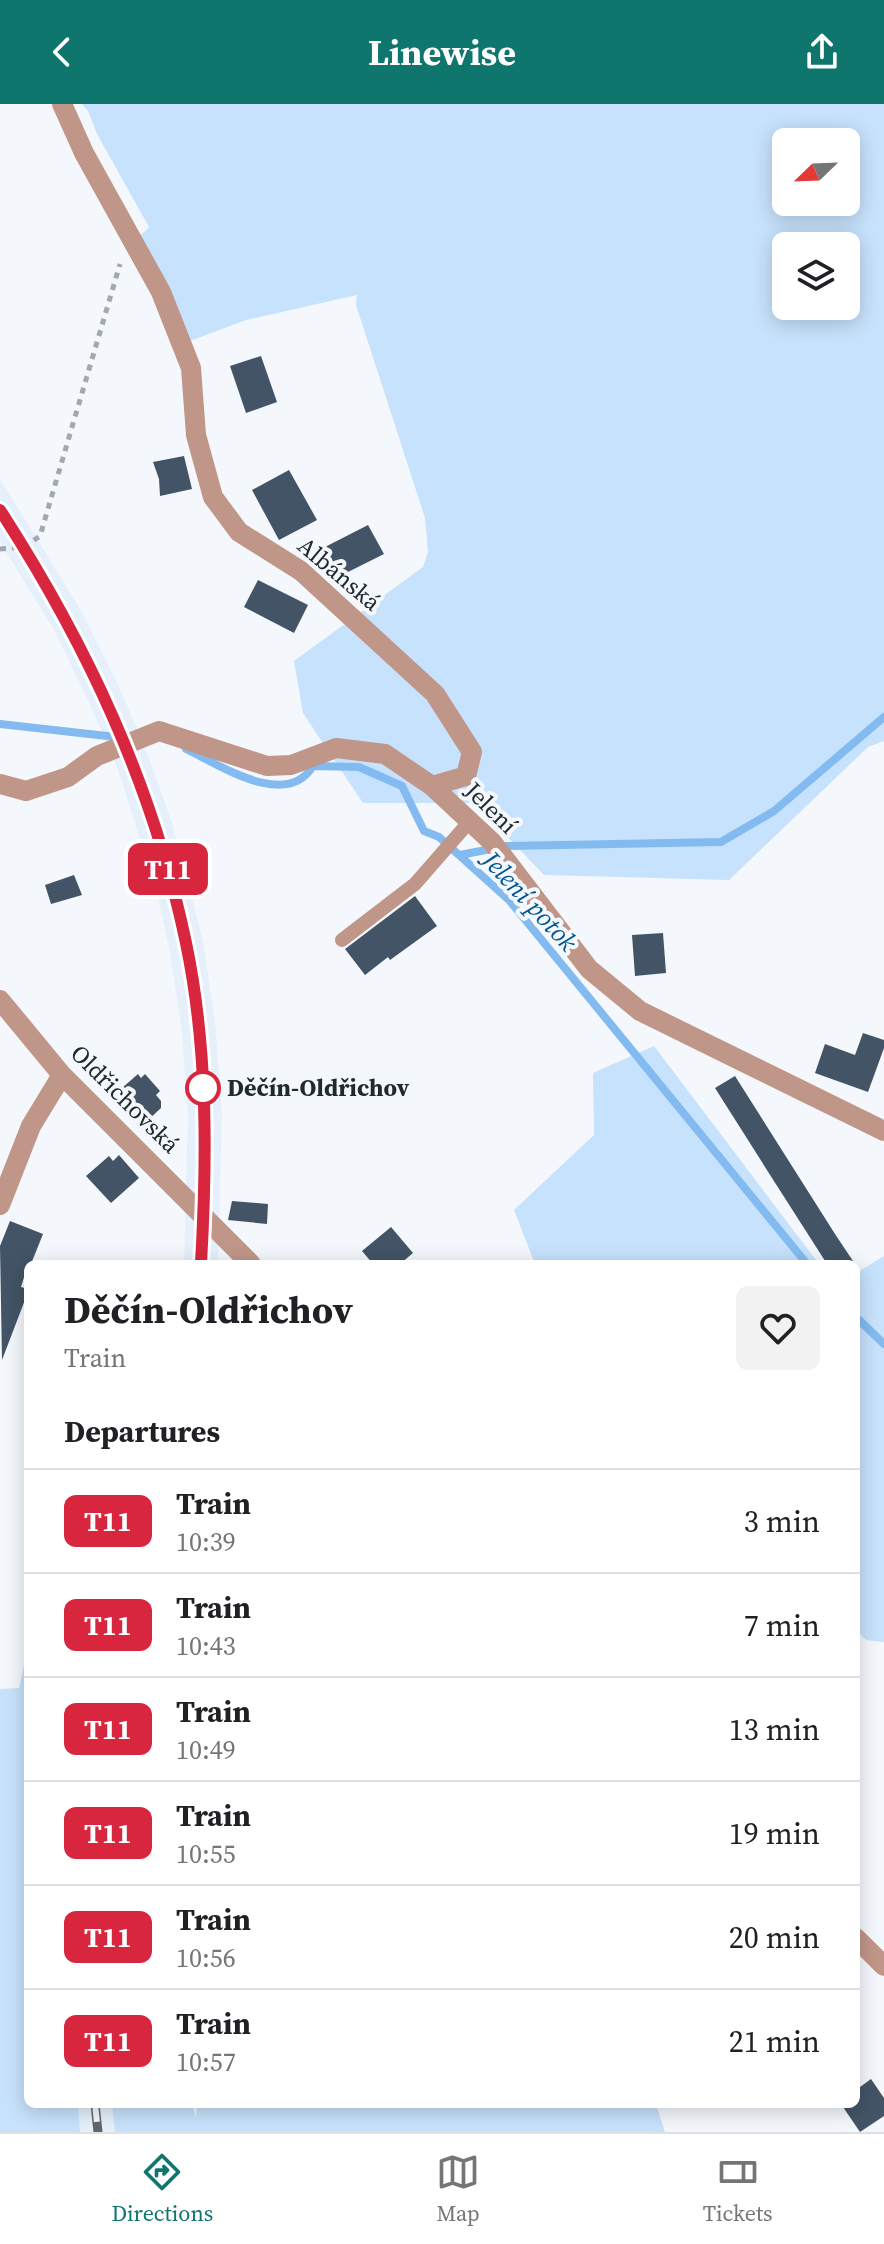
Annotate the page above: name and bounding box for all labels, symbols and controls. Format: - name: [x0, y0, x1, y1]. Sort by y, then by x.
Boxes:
- text: Linewise: [368, 28, 516, 77]
- icon: back: [40, 30, 84, 74]
- icon: share: [800, 30, 844, 74]
- north arrow: [772, 128, 860, 216]
- map controls: [772, 128, 860, 320]
- button: layers: [772, 232, 860, 320]
- street label: Albánská: [291, 529, 388, 619]
- street label: Jelení: [457, 773, 525, 841]
- water label: Jelení potok: [472, 841, 586, 959]
- line badge: T11: [122, 843, 214, 895]
- text: T11: [144, 850, 192, 888]
- street label: Oldřichovská: [64, 1037, 188, 1161]
- marker: Děčín-Oldřichov: [186, 1071, 220, 1105]
- place label: Děčín-Oldřichov: [227, 1071, 410, 1104]
- text: Děčín-Oldřichov: [64, 1284, 353, 1336]
- button: heart: [736, 1286, 820, 1370]
- text: Train: [64, 1340, 126, 1376]
- text: Departures: [64, 1411, 220, 1452]
- text: Train: [176, 1483, 251, 1524]
- text: 3 min: [744, 1501, 820, 1542]
- text: T11: [84, 1502, 132, 1540]
- text: 10:39: [176, 1524, 236, 1560]
- text: Train: [176, 1587, 251, 1628]
- text: 7 min: [744, 1605, 820, 1646]
- text: T11: [84, 1606, 132, 1644]
- text: 10:43: [176, 1628, 236, 1664]
- text: Train: [176, 1691, 251, 1732]
- text: 13 min: [729, 1709, 820, 1750]
- text: T11: [84, 1710, 132, 1748]
- text: 10:49: [176, 1732, 236, 1768]
- text: Train: [176, 1795, 251, 1836]
- text: 19 min: [729, 1813, 820, 1854]
- text: T11: [84, 1814, 132, 1852]
- text: 10:55: [176, 1836, 236, 1872]
- text: Train: [176, 1899, 251, 1940]
- text: 20 min: [729, 1917, 820, 1958]
- text: T11: [84, 1918, 132, 1956]
- text: 10:56: [176, 1940, 236, 1976]
- text: Train: [176, 2003, 251, 2044]
- text: 21 min: [729, 2021, 820, 2062]
- text: T11: [84, 2022, 132, 2060]
- text: 10:57: [176, 2044, 236, 2080]
- tab: Directions: [111, 2150, 213, 2228]
- tab: Map: [436, 2150, 480, 2228]
- tab: Tickets: [703, 2150, 773, 2228]

